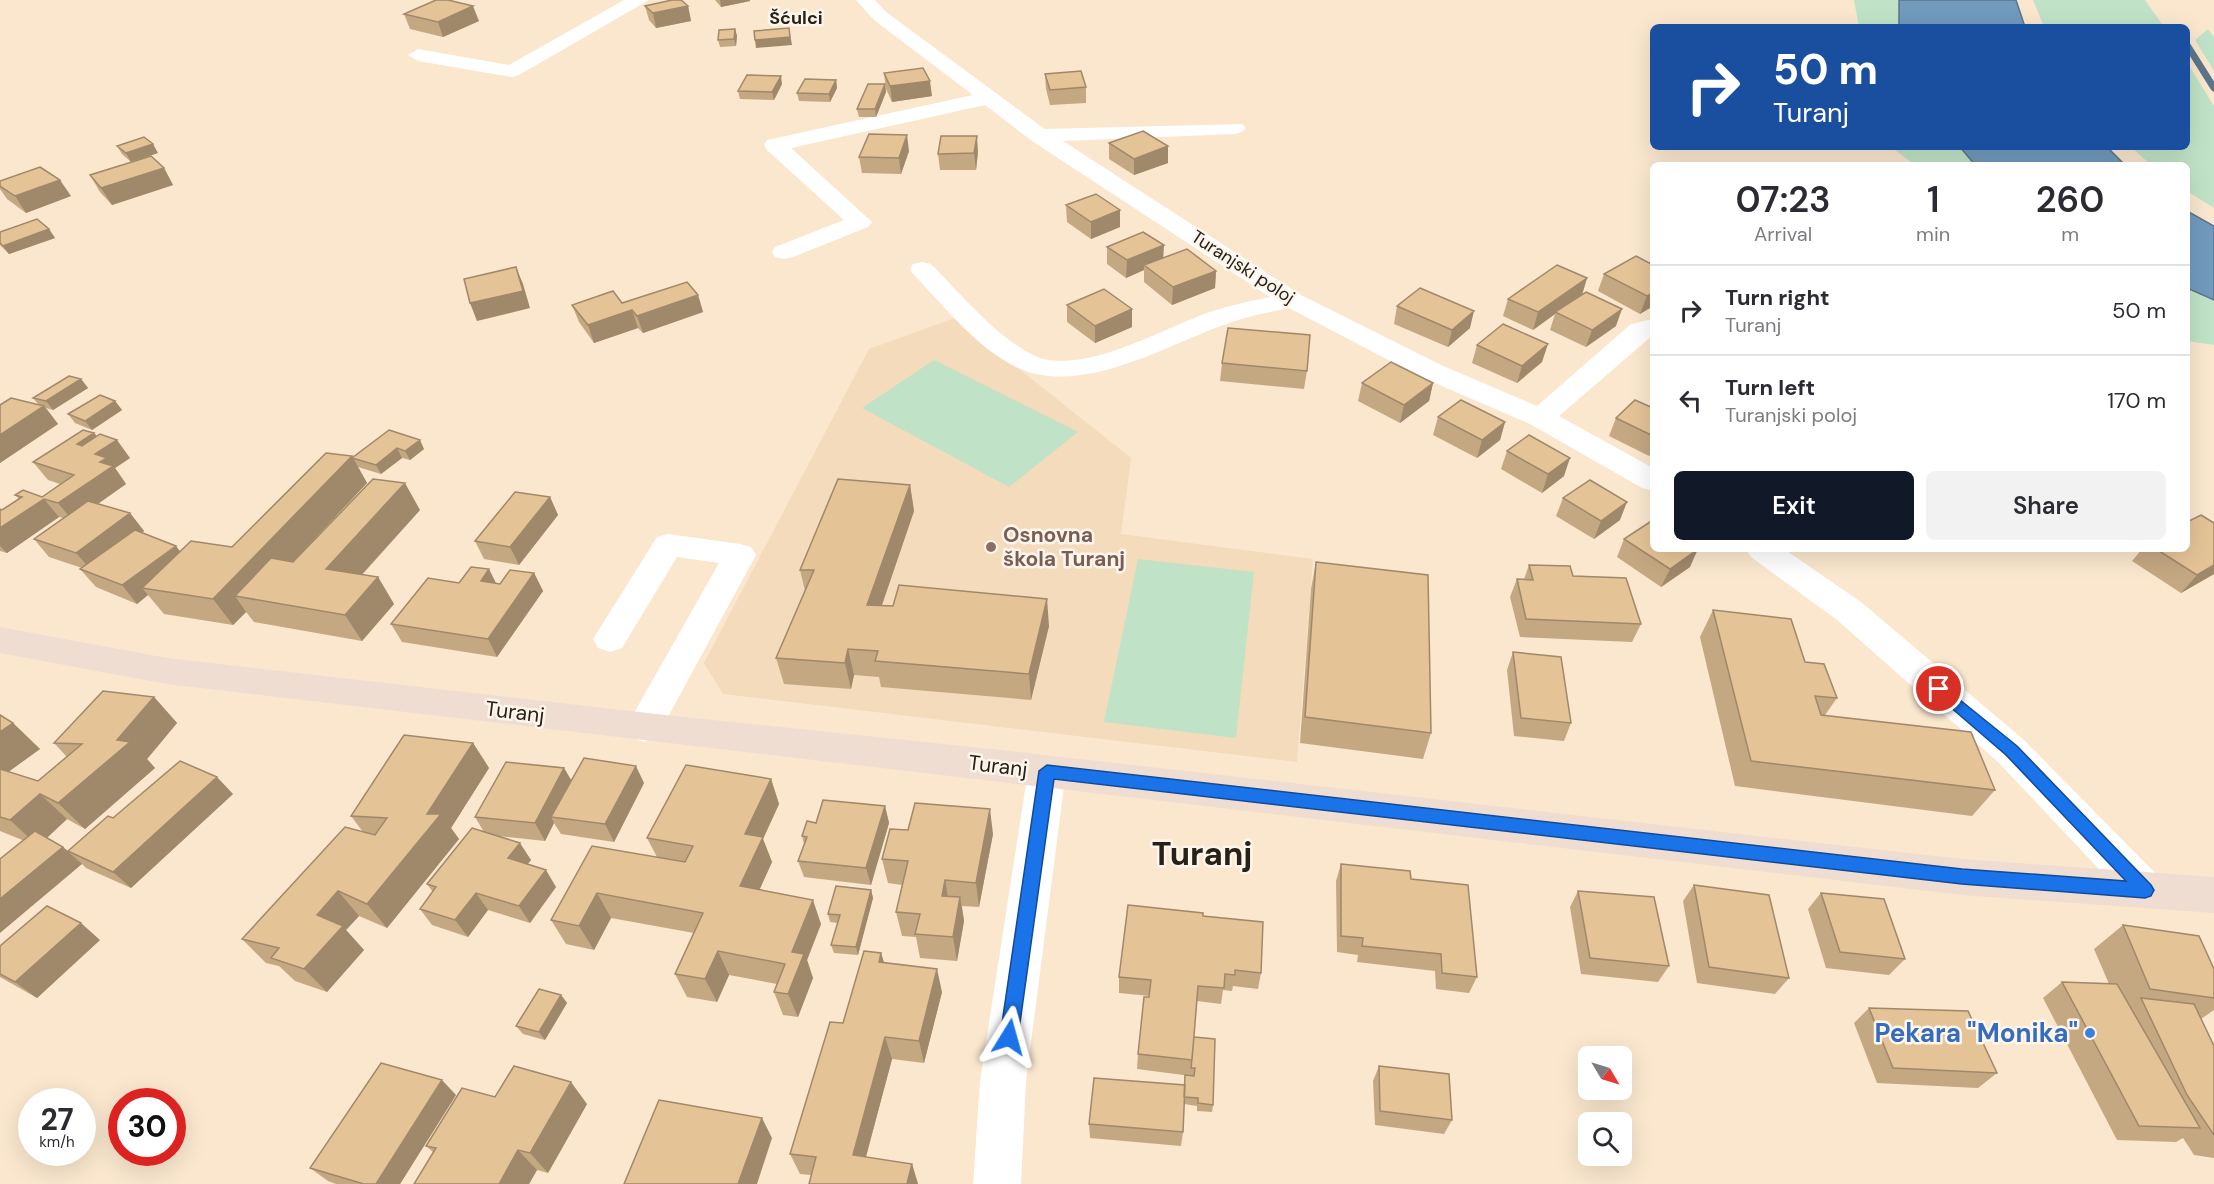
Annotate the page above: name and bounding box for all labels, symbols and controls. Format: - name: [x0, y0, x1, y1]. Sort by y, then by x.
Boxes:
- district label: Šćulci: [769, 6, 823, 30]
- text: 50 m: [1773, 42, 1878, 97]
- icon: right: [1674, 48, 1752, 126]
- text: Turanj: [1773, 95, 1849, 130]
- text: 07:23: [1736, 176, 1831, 223]
- text: 1: [1927, 176, 1939, 223]
- text: 260: [2036, 176, 2104, 223]
- text: Arrival: [1754, 221, 1812, 247]
- text: min: [1916, 221, 1950, 247]
- text: m: [2061, 221, 2079, 247]
- street label: Turanjski poloj: [1187, 225, 1299, 309]
- text: Turn right: [1725, 283, 1830, 312]
- icon: right: [1674, 294, 1707, 327]
- text: 50 m: [2112, 296, 2166, 325]
- text: Turanj: [1725, 312, 1781, 338]
- text: Turn left: [1725, 373, 1815, 402]
- icon: left: [1674, 384, 1707, 417]
- text: 170 m: [2107, 386, 2166, 415]
- text: Turanjski poloj: [1725, 402, 1857, 428]
- button: Exit: [1674, 471, 1914, 540]
- button: Share: [1926, 471, 2166, 540]
- place label: Osnovna škola Turanj: [1003, 521, 1125, 573]
- marker: Osnovna škola Turanj: [984, 540, 998, 554]
- pin: [1913, 663, 1964, 714]
- icon: arrive: [1922, 672, 1955, 705]
- street label: Turanj: [484, 695, 546, 729]
- street label: Turanj: [967, 749, 1029, 783]
- district label: Turanj: [1152, 832, 1252, 875]
- position arrow: [977, 1005, 1041, 1069]
- place label: Pekara "Monika": [1874, 1016, 2078, 1050]
- marker: Pekara "Monika": [2083, 1026, 2097, 1040]
- north arrow: [1578, 1046, 1632, 1100]
- map controls: [1578, 1046, 1632, 1166]
- speed limit sign: 30: [108, 1088, 186, 1166]
- text: 27: [40, 1100, 74, 1139]
- button: search: [1578, 1112, 1632, 1166]
- text: km/h: [39, 1132, 75, 1152]

